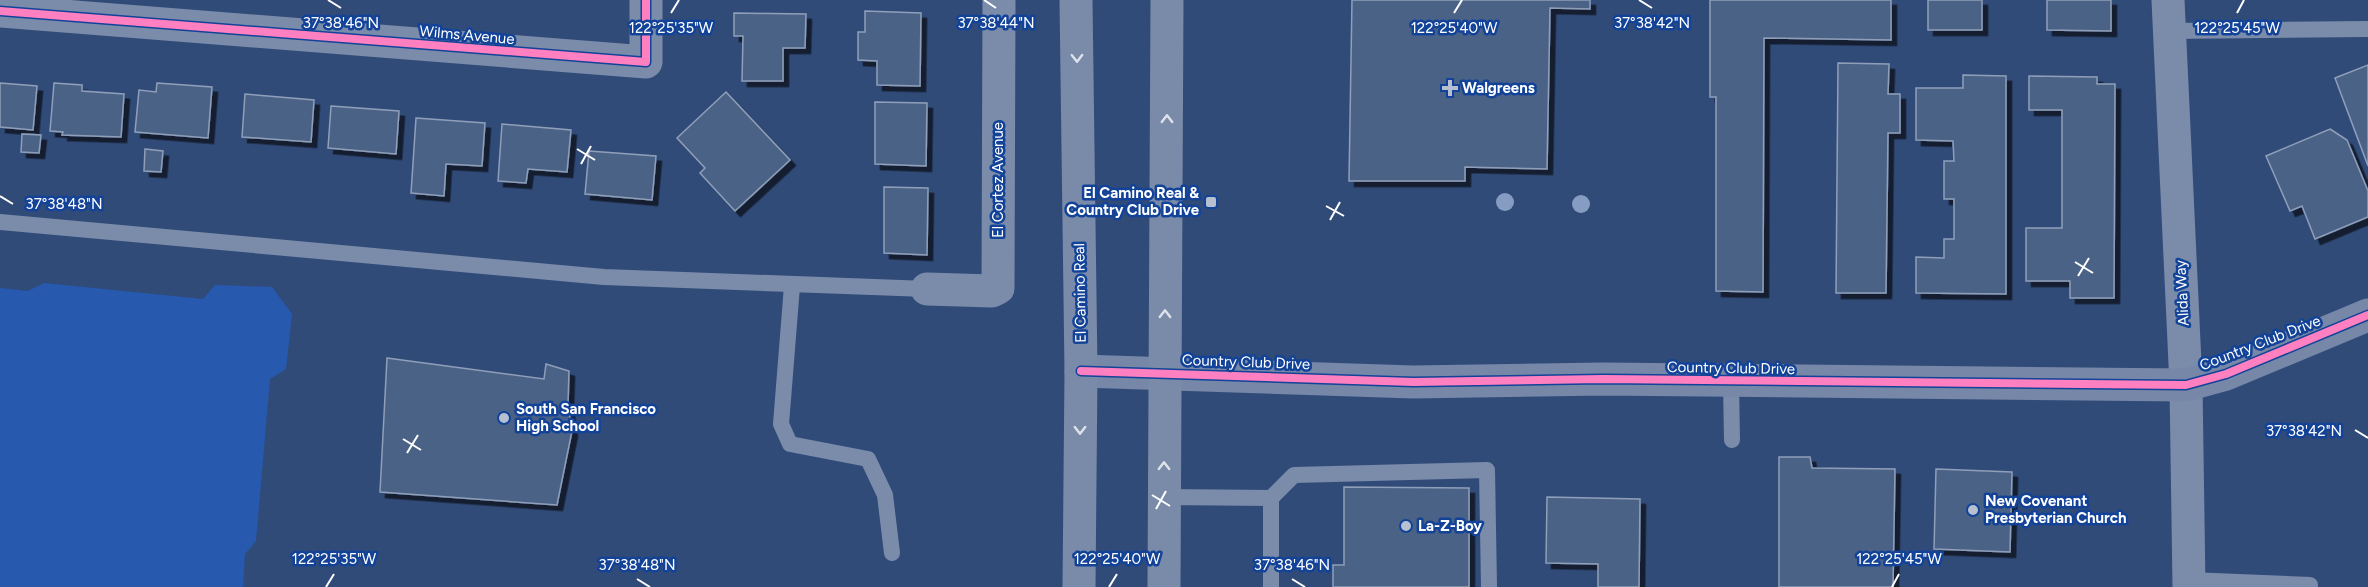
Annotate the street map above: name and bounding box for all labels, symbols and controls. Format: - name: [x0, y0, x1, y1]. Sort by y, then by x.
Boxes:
- text: 37°38'46"N: [303, 14, 379, 32]
- text: 37°38'44"N: [957, 14, 1035, 32]
- text: 37°38'42"N: [1614, 14, 1690, 32]
- text: 122°25'35"W: [629, 19, 714, 37]
- text: 122°25'40"W: [1411, 19, 1498, 37]
- text: 122°25'45"W: [2194, 19, 2280, 37]
- street label: Wilms Avenue: [419, 22, 515, 48]
- one-way arrow: [1071, 54, 1083, 63]
- place label: Walgreens: [1462, 79, 1535, 97]
- marker: Walgreens: [1443, 81, 1457, 95]
- one-way arrow: [1161, 114, 1173, 123]
- street label: El Cortez Avenue: [989, 122, 1007, 238]
- place label: El Camino Real & Country Club Drive: [1066, 184, 1200, 219]
- text: 37°38'48"N: [25, 195, 103, 213]
- marker: El Camino Real & Country Club Drive: [1204, 195, 1218, 209]
- street label: El Camino Real: [1070, 243, 1090, 343]
- street label: Alida Way: [2171, 259, 2193, 327]
- one-way arrow: [1159, 309, 1171, 318]
- street label: Country Club Drive: [2197, 312, 2323, 374]
- street label: Country Club Drive: [1182, 351, 1310, 373]
- street label: Country Club Drive: [1667, 358, 1795, 378]
- place label: South San Francisco High School: [516, 400, 656, 435]
- marker: South San Francisco High School: [497, 411, 511, 425]
- text: 37°38'42"N: [2266, 422, 2342, 440]
- one-way arrow: [1074, 425, 1086, 434]
- one-way arrow: [1158, 461, 1170, 470]
- place label: New Covenant Presbyterian Church: [1985, 492, 2127, 527]
- marker: New Covenant Presbyterian Church: [1966, 503, 1980, 517]
- place label: La-Z-Boy: [1418, 517, 1482, 535]
- marker: La-Z-Boy: [1399, 519, 1413, 533]
- text: 122°25'35"W: [292, 550, 377, 568]
- text: 122°25'40"W: [1074, 550, 1161, 568]
- text: 122°25'45"W: [1856, 550, 1942, 568]
- text: 37°38'48"N: [598, 556, 676, 574]
- text: 37°38'46"N: [1254, 556, 1330, 574]

